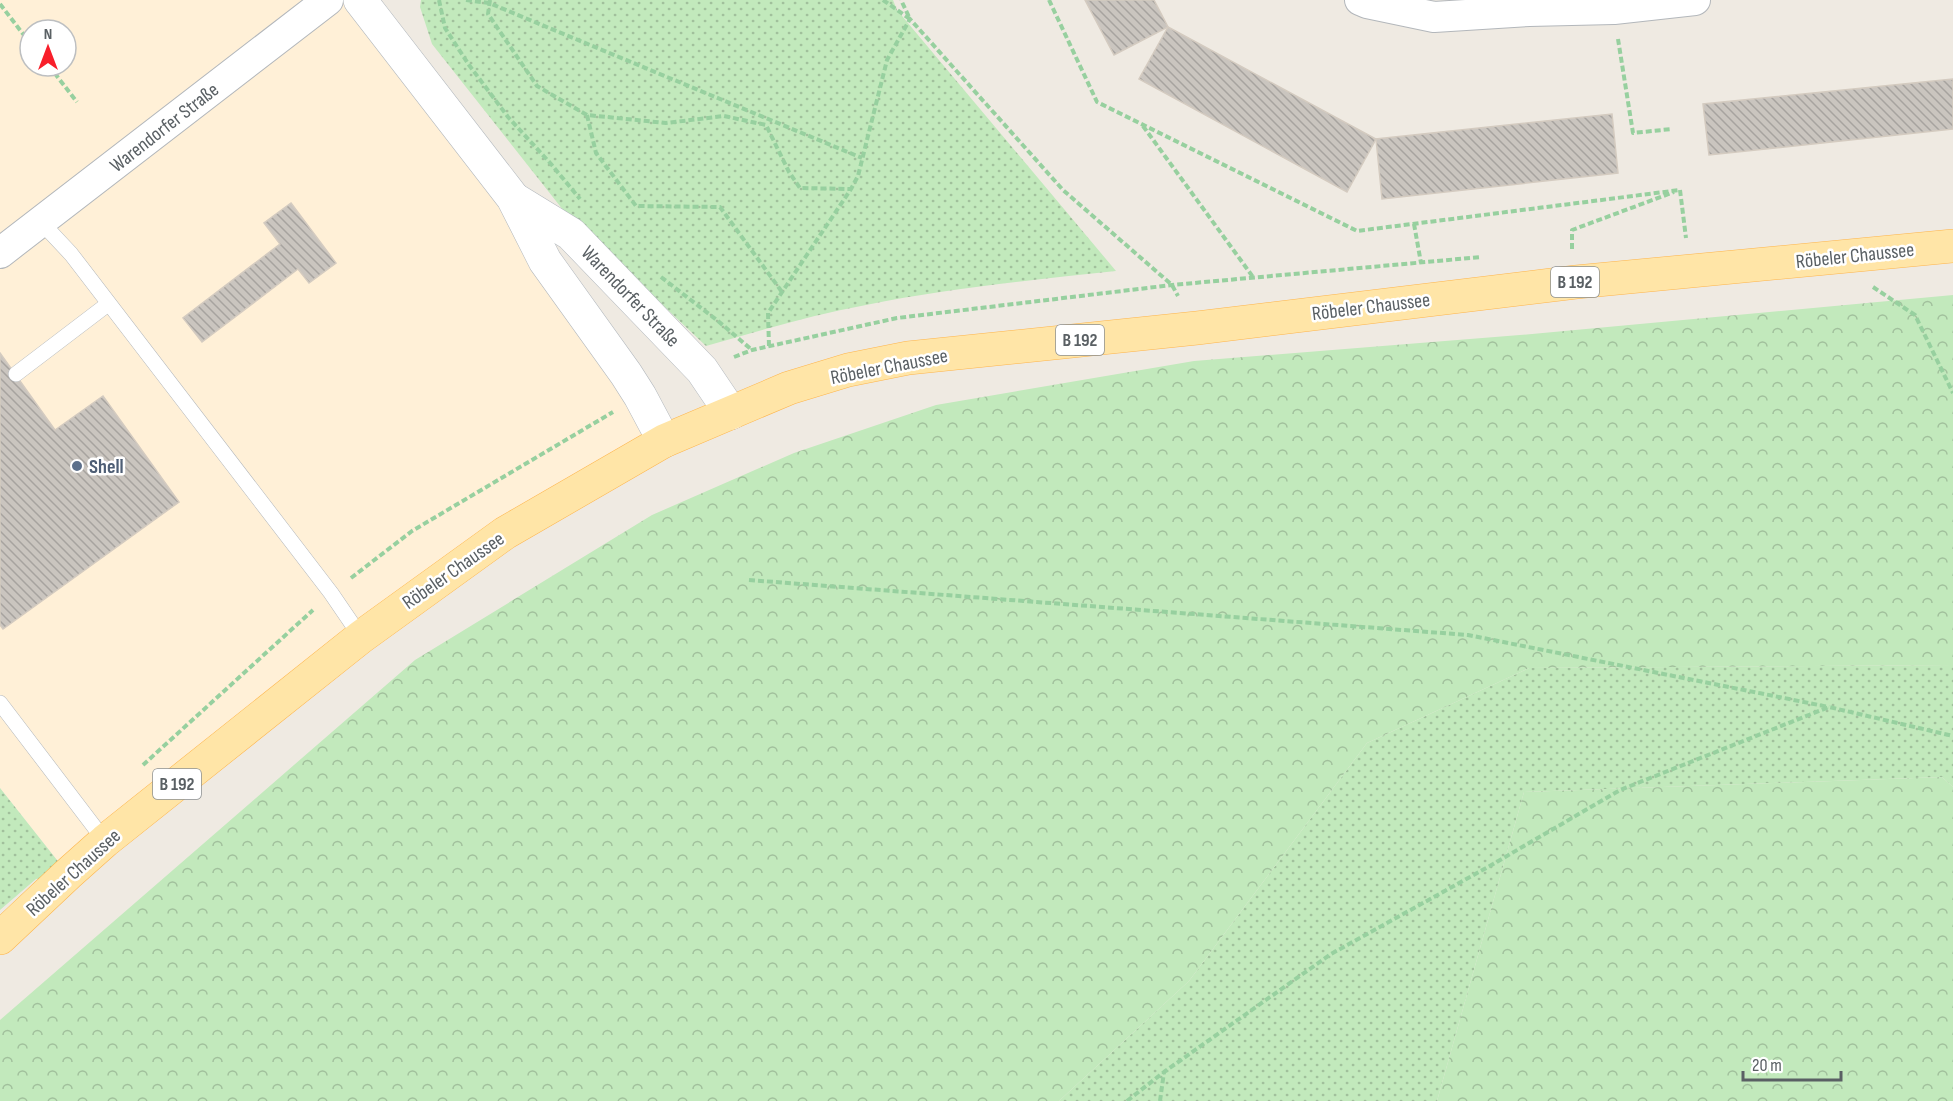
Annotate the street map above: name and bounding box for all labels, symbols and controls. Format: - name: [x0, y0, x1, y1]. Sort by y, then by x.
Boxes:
- north arrow: [18, 18, 78, 78]
- text: N: [44, 25, 52, 44]
- street label: Warendorfer Straße: [105, 78, 224, 178]
- street label: Röbeler Chaussee: [1795, 238, 1915, 274]
- street label: Warendorfer Straße: [576, 241, 685, 352]
- road number: B 192: [1551, 267, 1599, 297]
- street label: Röbeler Chaussee: [1311, 288, 1432, 326]
- road number: B 192: [1056, 325, 1104, 355]
- street label: Röbeler Chaussee: [829, 344, 950, 390]
- place label: Shell: [89, 455, 124, 479]
- marker: Shell: [70, 459, 84, 473]
- street label: Röbeler Chaussee: [398, 527, 509, 615]
- road number: B 192: [153, 769, 201, 799]
- street label: Röbeler Chaussee: [21, 824, 126, 921]
- scale bar: [1743, 1044, 1840, 1082]
- text: 20 m: [1752, 1055, 1782, 1076]

